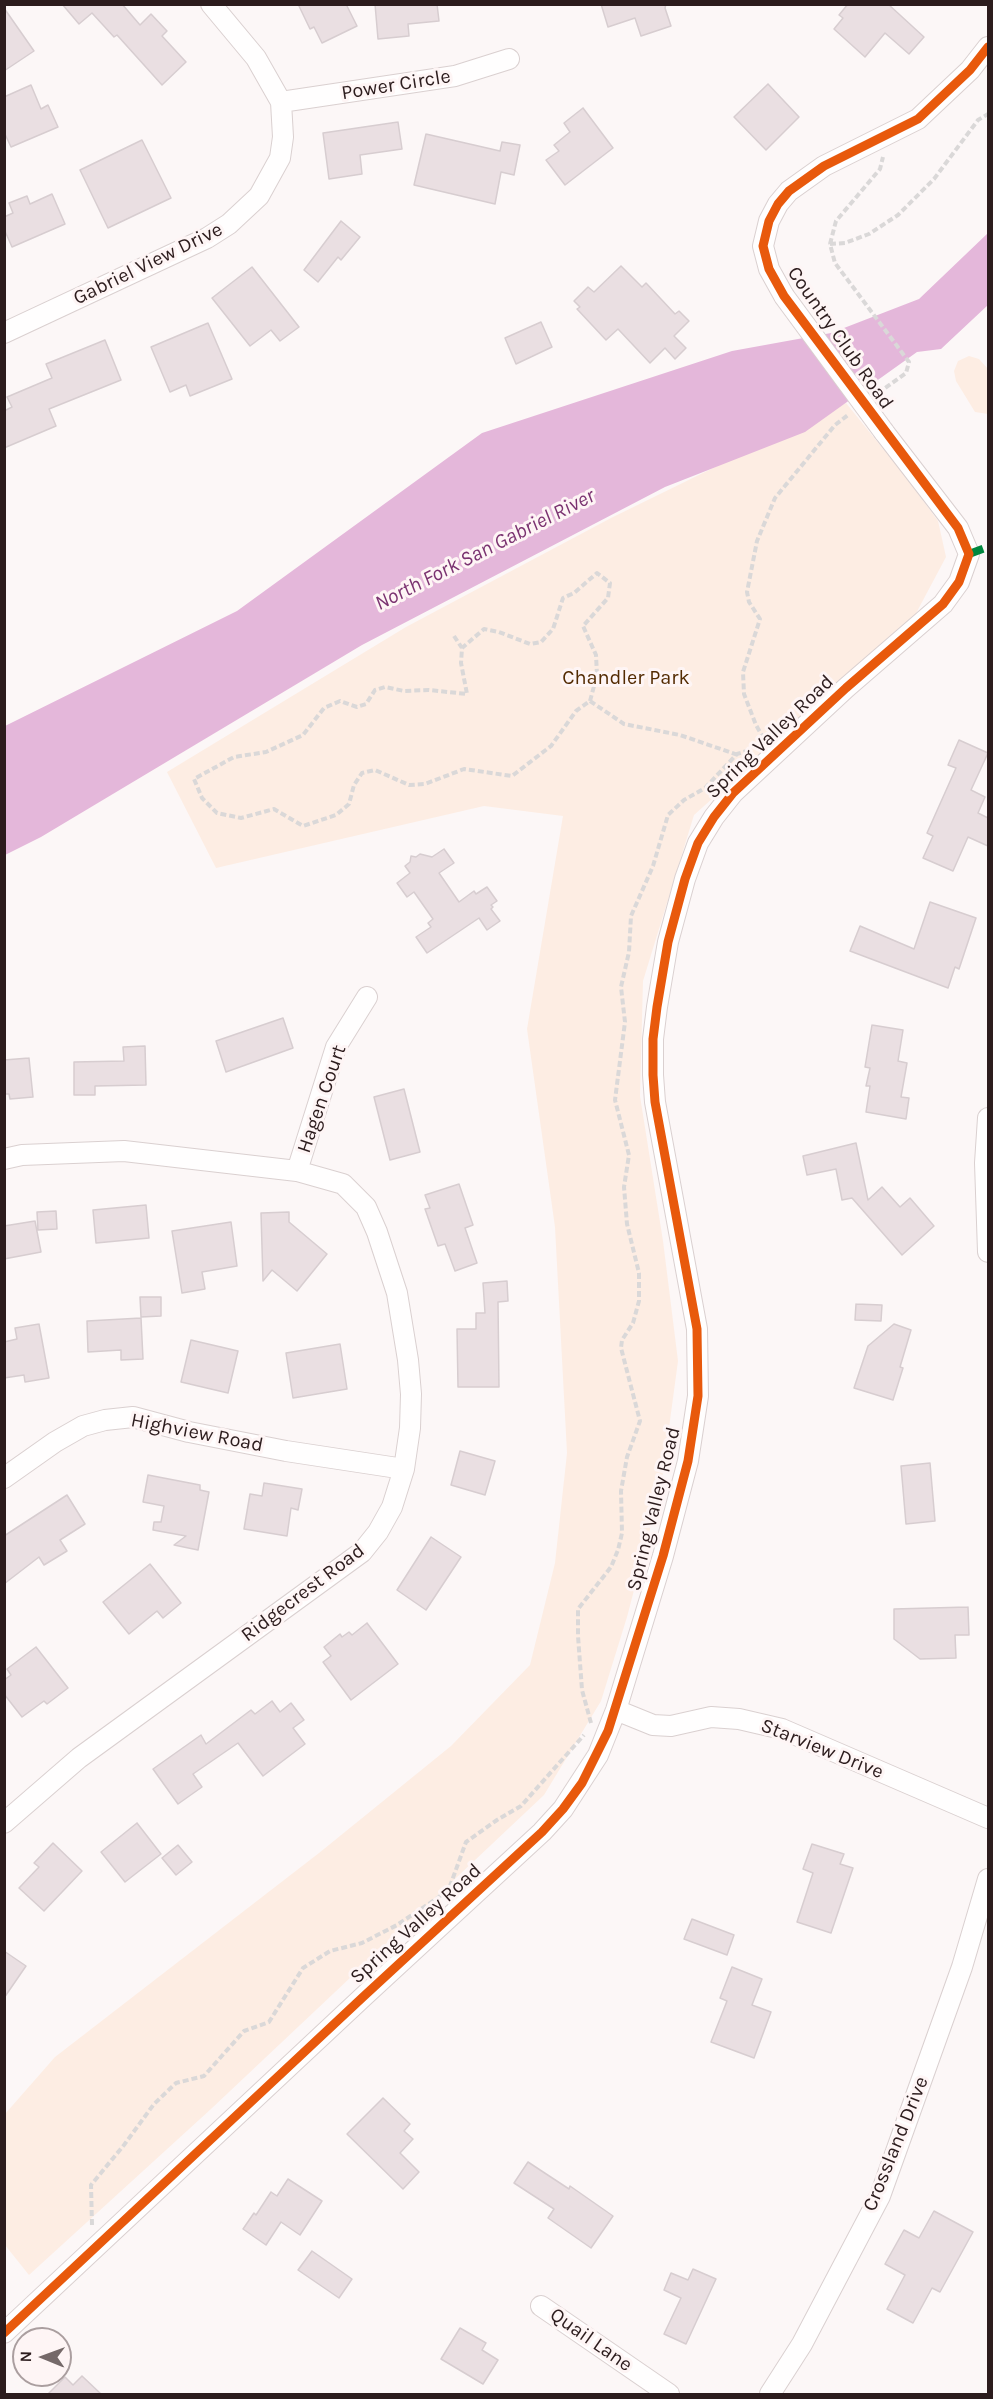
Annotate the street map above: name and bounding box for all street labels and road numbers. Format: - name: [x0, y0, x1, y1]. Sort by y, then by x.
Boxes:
- street label: Power Circle: [340, 65, 452, 105]
- street label: Gabriel View Drive: [69, 217, 227, 311]
- street label: Country Club Road: [782, 262, 898, 414]
- street label: Spring Valley Road: [701, 670, 839, 804]
- street label: Hagen Court: [292, 1042, 352, 1156]
- street label: Highview Road: [129, 1408, 265, 1458]
- street label: Spring Valley Road: [622, 1424, 686, 1594]
- street label: Ridgecrest Road: [237, 1539, 369, 1647]
- street label: Starview Drive: [757, 1714, 887, 1784]
- street label: Spring Valley Road: [345, 1859, 487, 1989]
- street label: Crossland Drive: [858, 2073, 934, 2215]
- street label: Quail Lane: [545, 2303, 637, 2377]

